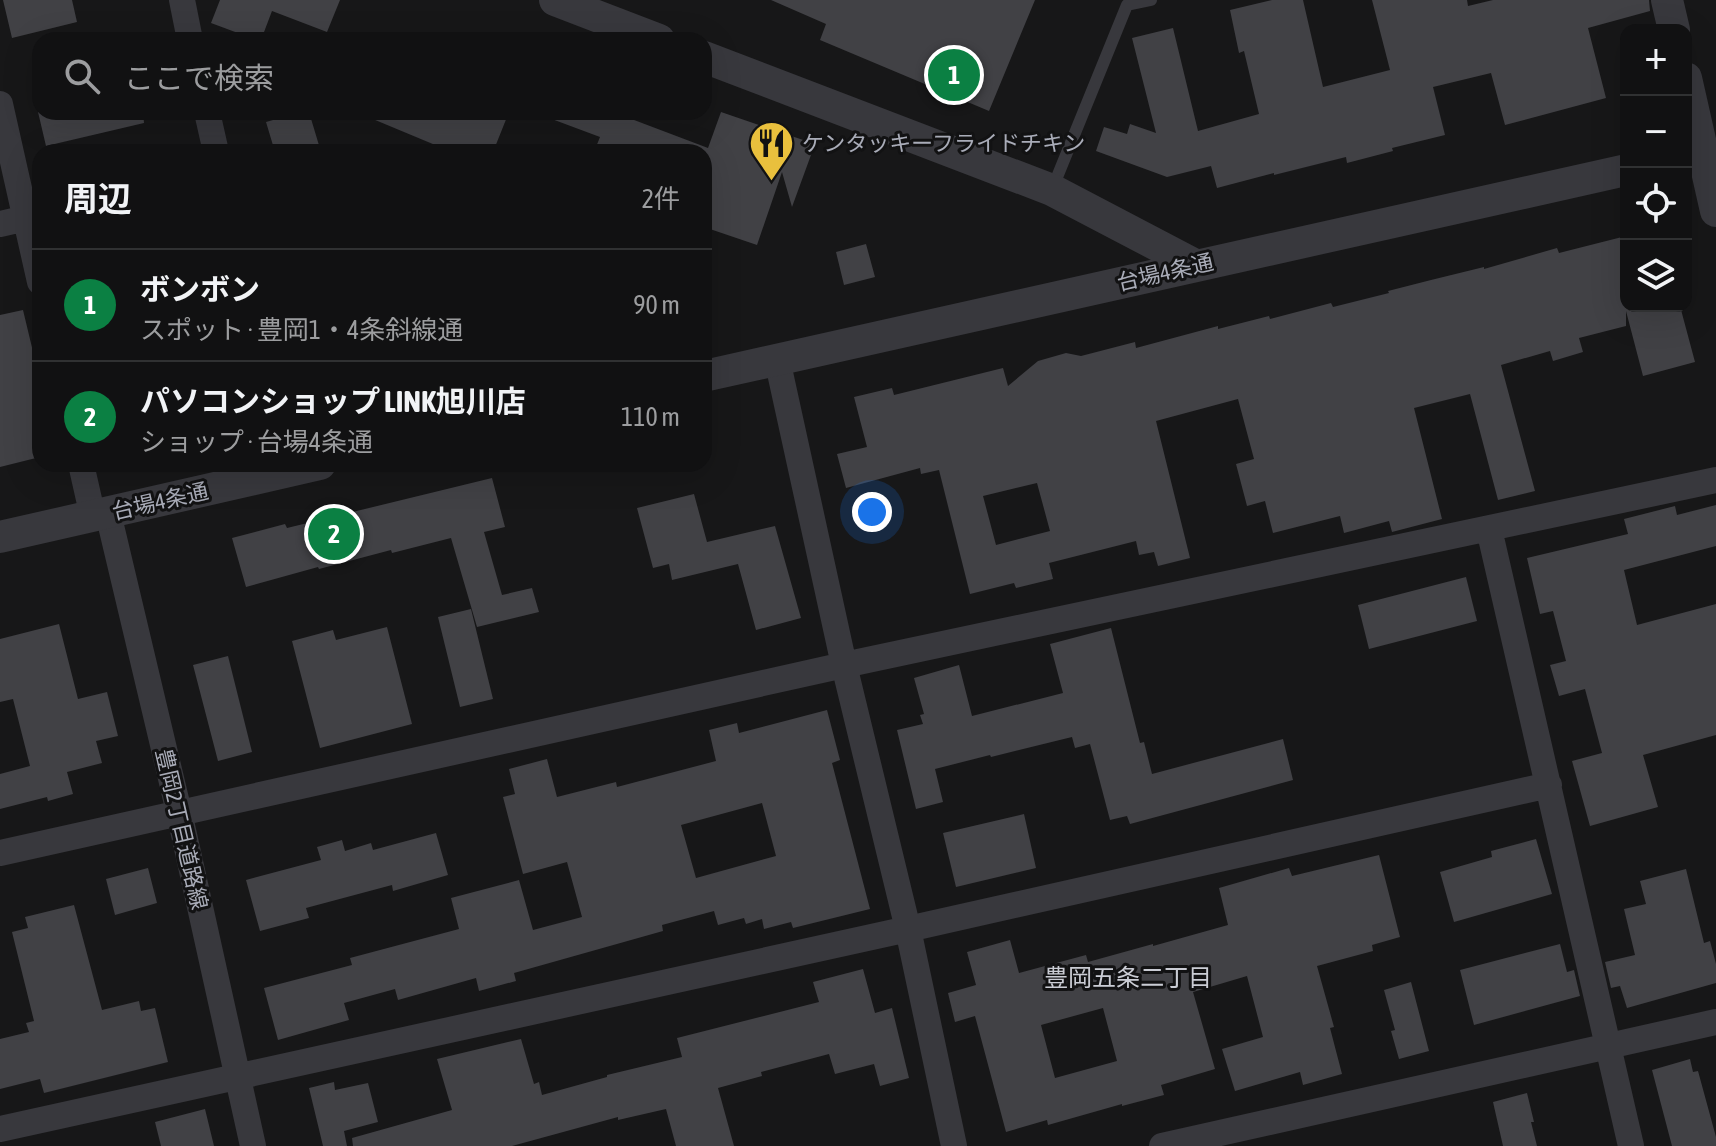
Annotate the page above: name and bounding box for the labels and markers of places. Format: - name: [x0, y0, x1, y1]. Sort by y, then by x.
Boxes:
- pin: 1: [928, 45, 980, 105]
- restaurant icon: ケンタッキーフライドチキン: [747, 119, 795, 182]
- place label: ケンタッキーフライドチキン: [802, 130, 1085, 156]
- pin: 2: [308, 504, 360, 564]

